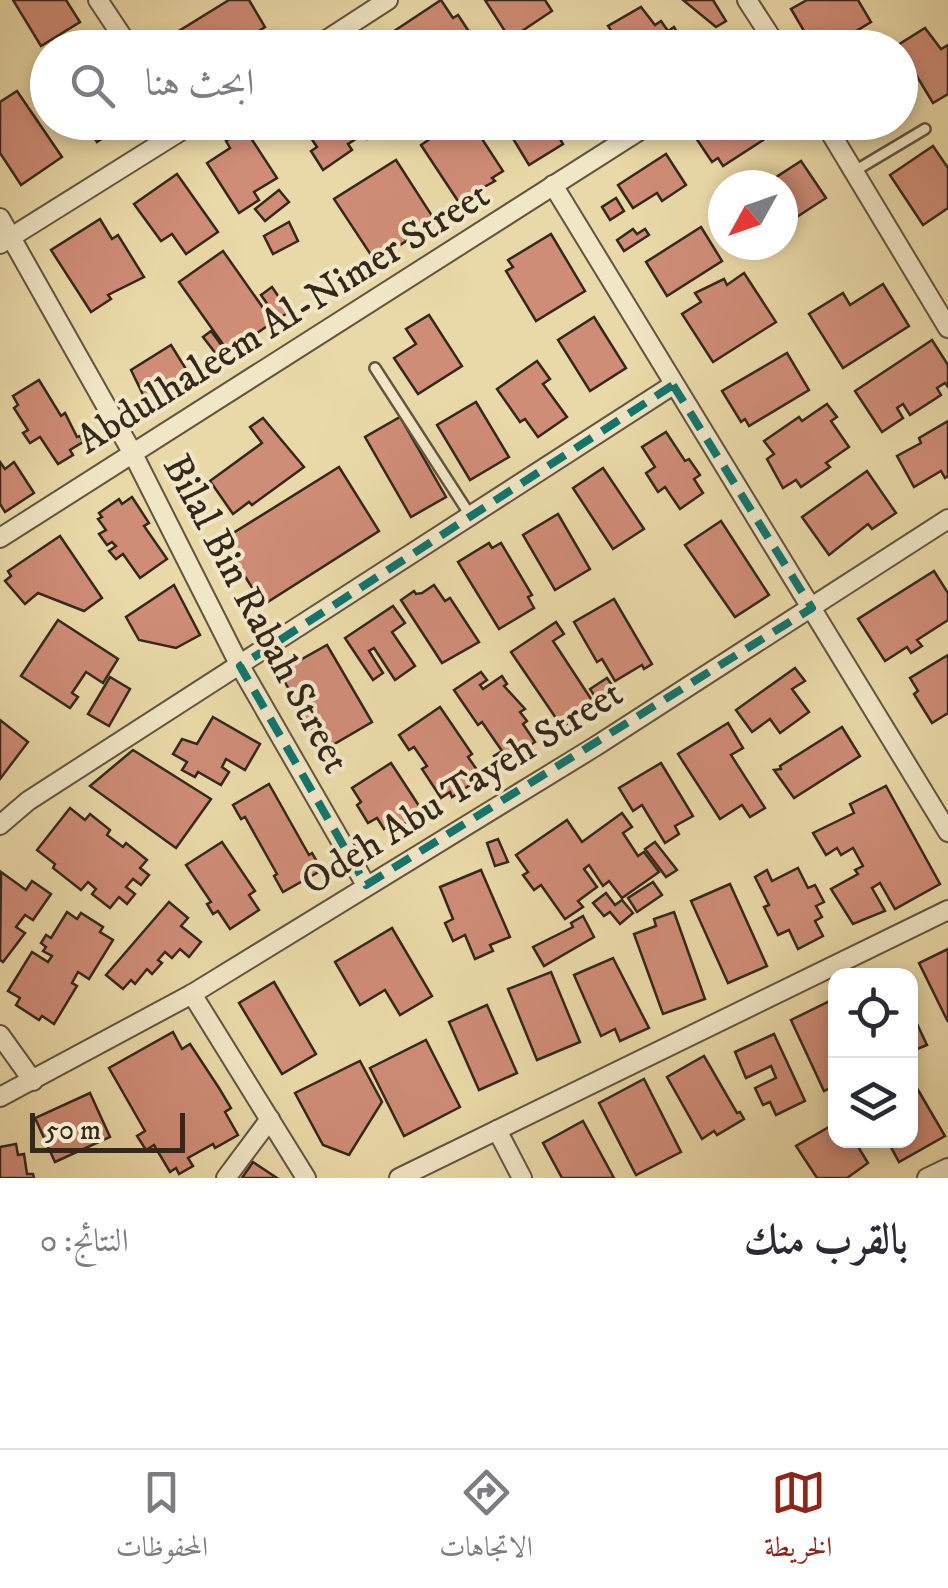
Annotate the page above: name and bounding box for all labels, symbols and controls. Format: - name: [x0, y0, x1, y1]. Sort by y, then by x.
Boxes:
- search box: [30, 30, 918, 140]
- icon: search: [65, 58, 120, 113]
- text: ابحث هنا: [145, 60, 255, 108]
- north arrow: [708, 170, 798, 260]
- street label: Abdulhaleem Al-Nimer Street: [68, 171, 499, 466]
- street label: Bilal Bin Rabah Street: [150, 447, 360, 782]
- street label: Odeh Abu Tayeh Street: [293, 669, 633, 908]
- map controls: [828, 968, 918, 1148]
- button: locate: [828, 968, 918, 1058]
- button: layers: [828, 1058, 918, 1148]
- scale bar: [30, 1108, 185, 1152]
- text: 50 m: [45, 1113, 101, 1148]
- text: بالقرب منك: [744, 1215, 908, 1267]
- text: النتائج: 0: [40, 1222, 129, 1262]
- tab: المحفوظات: [116, 1465, 208, 1574]
- tab: الاتجاهات: [439, 1465, 533, 1574]
- tab: الخريطة: [764, 1465, 832, 1574]

